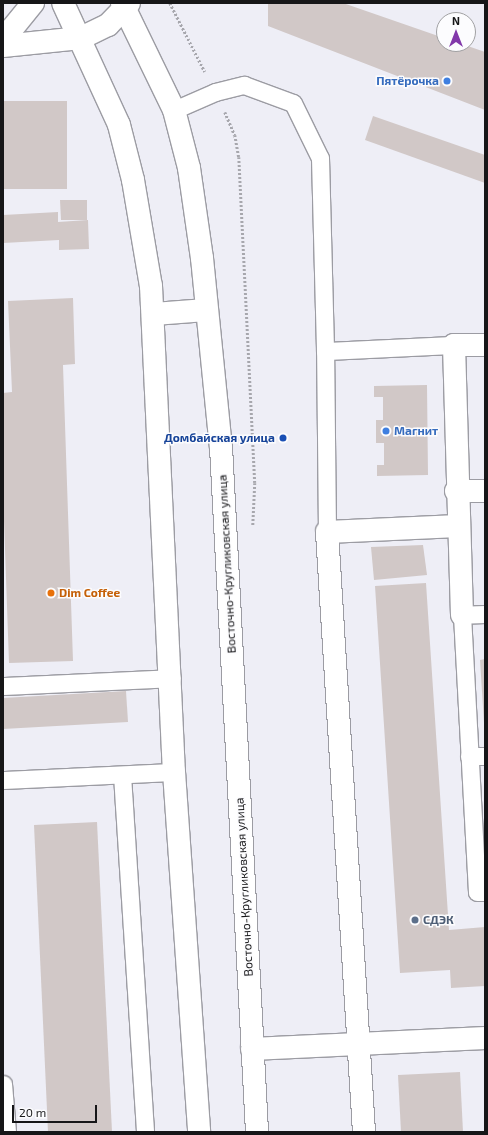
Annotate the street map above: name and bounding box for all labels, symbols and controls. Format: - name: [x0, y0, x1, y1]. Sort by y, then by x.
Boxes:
- north arrow: [436, 12, 476, 52]
- text: N: [452, 14, 460, 27]
- place label: Пятёрочка: [376, 74, 439, 88]
- marker: Пятёрочка: [442, 76, 452, 86]
- place label: Магнит: [394, 424, 438, 438]
- marker: Магнит: [381, 426, 391, 436]
- place label: Домбайская улица: [164, 431, 275, 445]
- marker: Домбайская улица: [278, 433, 288, 443]
- street label: Восточно-Кругликовская улица: [215, 474, 239, 654]
- place label: Dim Coffee: [59, 586, 120, 600]
- marker: Dim Coffee: [46, 588, 56, 598]
- street label: Восточно-Кругликовская улица: [232, 797, 256, 977]
- place label: СДЭК: [423, 913, 454, 927]
- marker: СДЭК: [410, 915, 420, 925]
- scale bar: [14, 1097, 99, 1123]
- text: 20 m: [19, 1105, 46, 1119]

